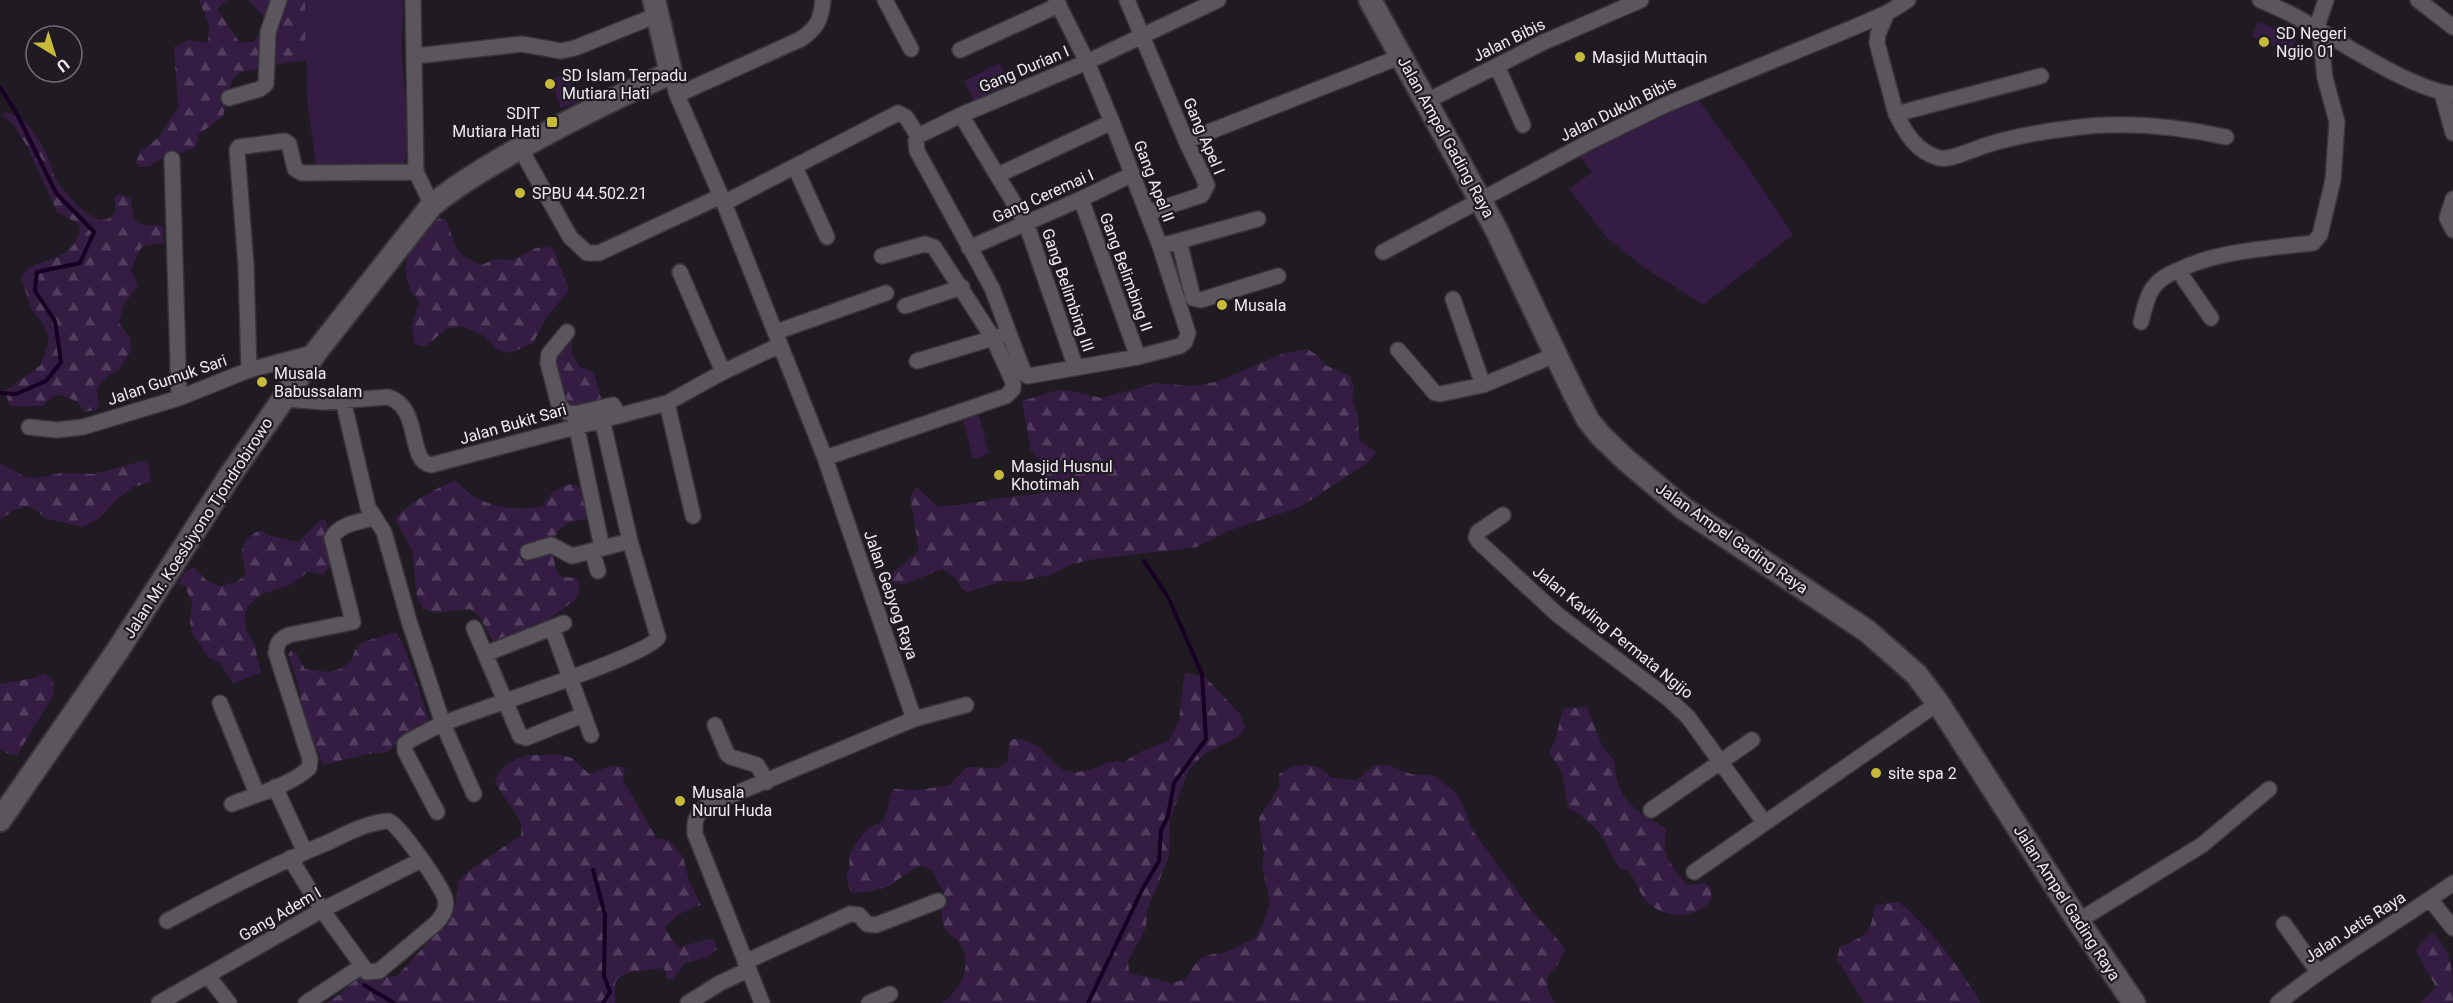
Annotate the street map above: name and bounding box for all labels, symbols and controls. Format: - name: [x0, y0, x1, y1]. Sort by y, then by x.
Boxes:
- street label: Jalan Bibis: [1470, 14, 1548, 66]
- north arrow: [24, 24, 84, 84]
- place label: SD Negeri Ngijo 01: [2276, 24, 2347, 61]
- marker: SD Negeri Ngijo 01: [2257, 35, 2271, 49]
- street label: Gang Durian I: [976, 42, 1072, 96]
- place label: Masjid Muttaqin: [1592, 48, 1707, 67]
- marker: Masjid Muttaqin: [1573, 50, 1587, 64]
- street label: Jalan Ampel Gading Raya: [1394, 53, 1498, 221]
- text: U: [53, 55, 73, 76]
- place label: SD Islam Terpadu Mutiara Hati: [562, 66, 687, 103]
- street label: Jalan Dukuh Bibis: [1557, 73, 1679, 145]
- marker: SD Islam Terpadu Mutiara Hati: [543, 77, 557, 91]
- street label: Gang Apel I: [1179, 95, 1229, 177]
- place label: SDIT Mutiara Hati: [452, 104, 540, 141]
- marker: SDIT Mutiara Hati: [545, 115, 559, 129]
- street label: Gang Apel II: [1130, 138, 1178, 224]
- street label: Gang Ceremai I: [989, 165, 1097, 227]
- place label: SPBU 44.502.21: [532, 184, 647, 203]
- marker: SPBU 44.502.21: [513, 186, 527, 200]
- street label: Gang Belimbing II: [1096, 210, 1156, 334]
- street label: Gang Belimbing III: [1038, 226, 1098, 354]
- place label: Musala: [1234, 296, 1286, 315]
- marker: Musala: [1215, 298, 1229, 312]
- street label: Jalan Gumuk Sari: [105, 351, 229, 409]
- place label: Musala Babussalam: [274, 364, 362, 401]
- marker: Musala Babussalam: [255, 375, 269, 389]
- street label: Jalan Bukit Sari: [457, 400, 569, 448]
- street label: Jalan Mr. Koesbiyono Tjondrobirowo: [119, 414, 277, 642]
- place label: Masjid Husnul Khotimah: [1011, 457, 1113, 494]
- marker: Masjid Husnul Khotimah: [992, 468, 1006, 482]
- street label: Jalan Ampel Gading Raya: [1652, 478, 1812, 598]
- street label: Jalan Gebyog Raya: [860, 528, 922, 662]
- street label: Jalan Kavling Permata Ngijo: [1529, 561, 1697, 703]
- place label: site spa 2: [1888, 764, 1957, 783]
- marker: site spa 2: [1869, 766, 1883, 780]
- place label: Musala Nurul Huda: [692, 783, 772, 820]
- marker: Musala Nurul Huda: [673, 794, 687, 808]
- street label: Jalan Ampel Gading Raya: [2010, 822, 2124, 984]
- street label: Gang Adem I: [236, 883, 324, 945]
- street label: Jalan Jetis Raya: [2301, 887, 2409, 967]

